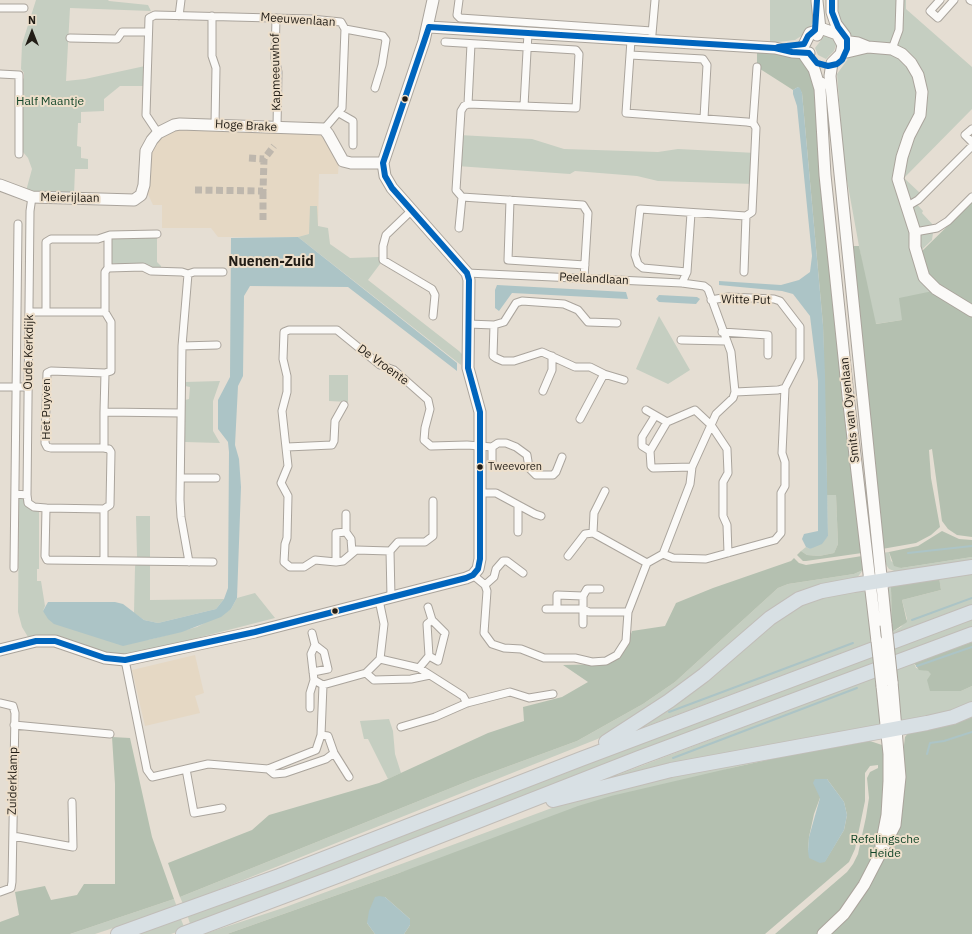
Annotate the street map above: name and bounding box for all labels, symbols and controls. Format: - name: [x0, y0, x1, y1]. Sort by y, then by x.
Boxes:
- street label: Meeuwenlaan: [260, 10, 336, 30]
- north arrow: [12, 12, 52, 52]
- text: N: [28, 13, 36, 27]
- street label: Kapmeeuwhof: [268, 33, 284, 111]
- unlabelled marker: [400, 94, 410, 104]
- park label: Half Maantje: [16, 95, 84, 109]
- street label: Hoge Brake: [215, 117, 277, 135]
- street label: Meierijlaan: [40, 190, 100, 206]
- district label: Nuenen-Zuid: [228, 254, 314, 270]
- street label: Peellandlaan: [559, 270, 629, 288]
- street label: Witte Put: [721, 292, 771, 308]
- street label: Oude Kerkdijk: [21, 314, 37, 390]
- street label: De Vroente: [355, 342, 411, 388]
- street label: Smits van Oyenlaan: [837, 357, 863, 463]
- street label: Het Puyven: [40, 378, 54, 440]
- place label: Tweevoren: [488, 460, 542, 474]
- marker: Tweevoren: [475, 462, 485, 472]
- unlabelled marker: [330, 606, 340, 616]
- street label: Zuiderklamp: [5, 747, 21, 815]
- park label: Refelingsche Heide: [850, 833, 920, 861]

